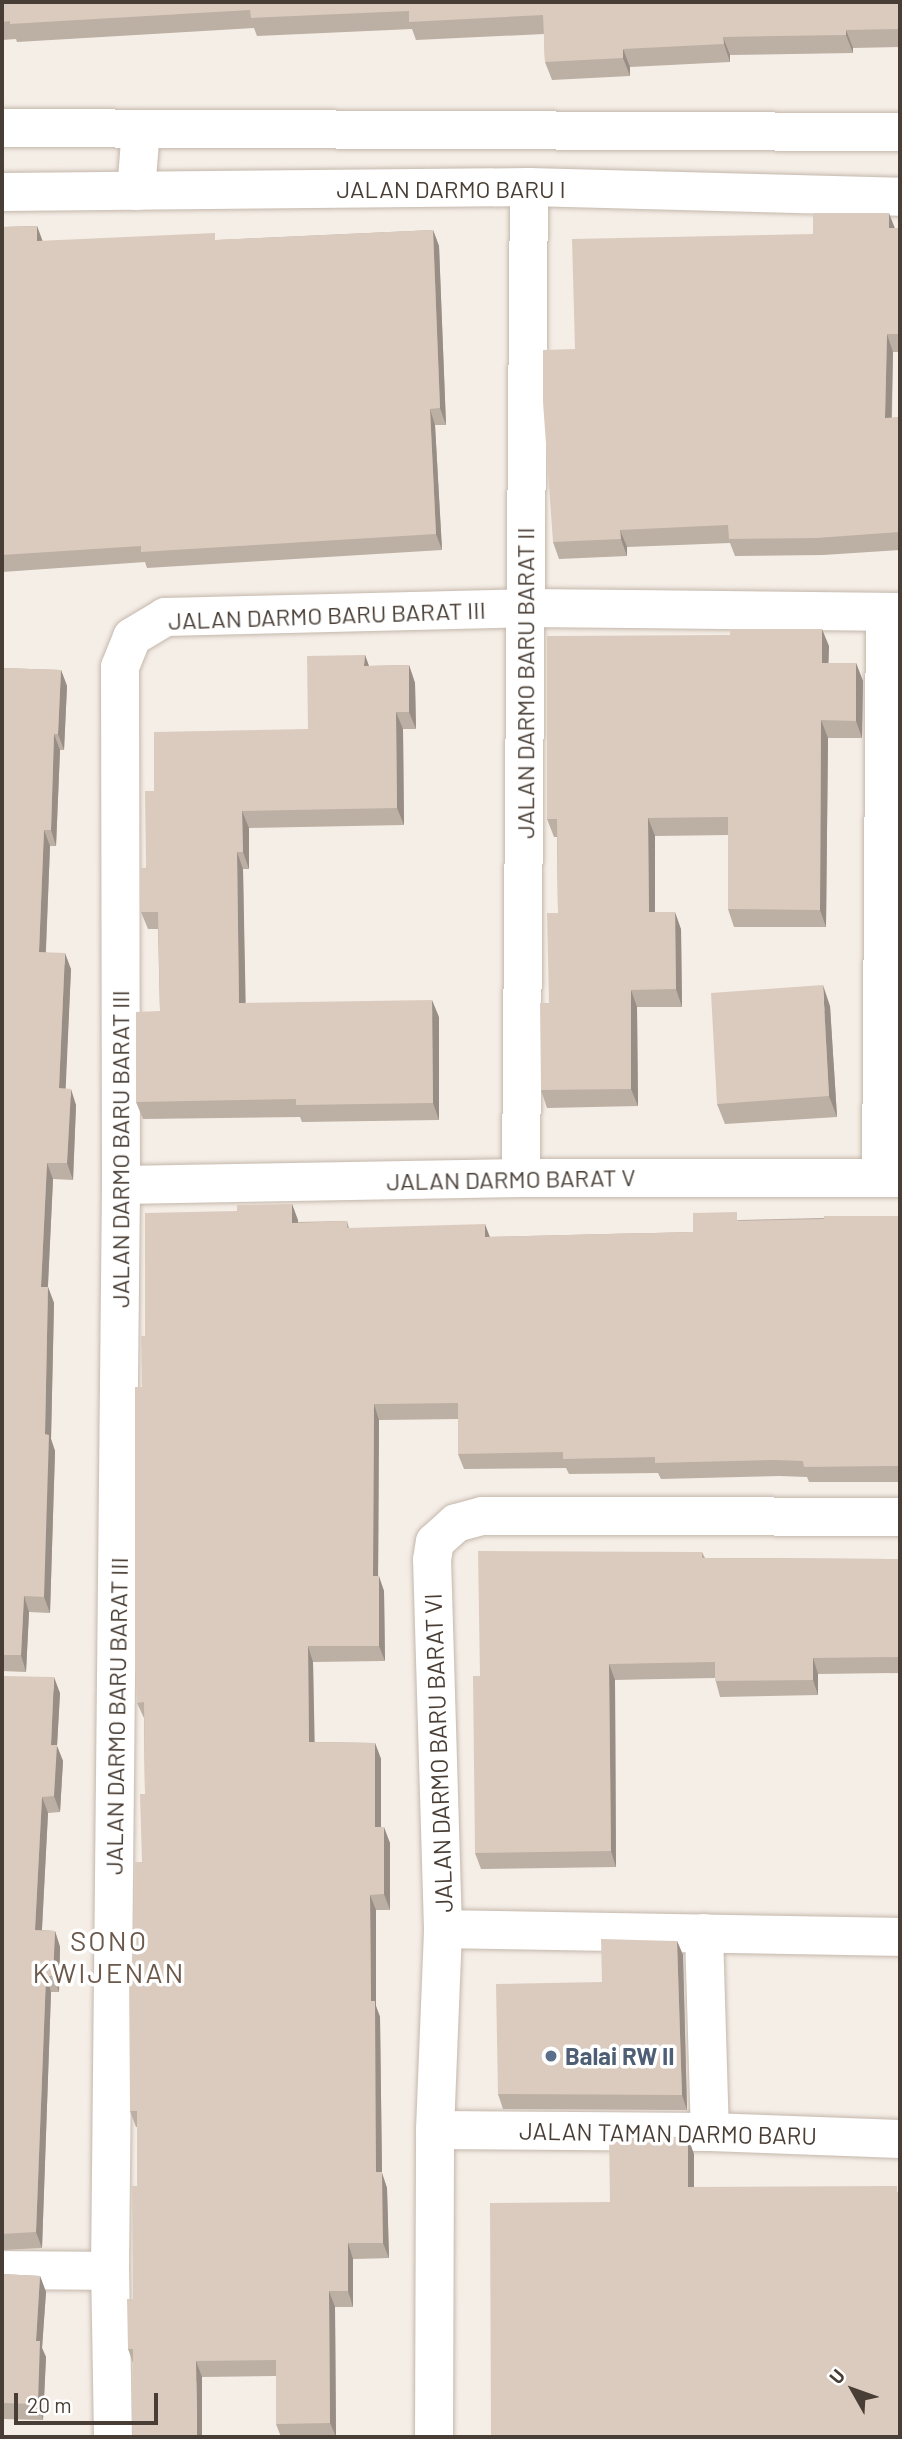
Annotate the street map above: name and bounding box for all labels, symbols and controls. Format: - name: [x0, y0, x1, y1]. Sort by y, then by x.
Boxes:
- street label: JALAN DARMO BARU I: [336, 175, 566, 203]
- street label: JALAN DARMO BARU BARAT II: [511, 527, 539, 839]
- street label: JALAN DARMO BARU BARAT III: [168, 595, 486, 635]
- street label: JALAN DARMO BARU BARAT III: [106, 990, 134, 1308]
- street label: JALAN DARMO BARAT V: [386, 1162, 636, 1196]
- street label: JALAN DARMO BARU BARAT III: [99, 1557, 133, 1875]
- street label: JALAN DARMO BARU BARAT VI: [418, 1593, 458, 1913]
- district label: SONO KWIJENAN: [34, 1923, 184, 1989]
- place label: Balai RW II: [565, 2042, 675, 2070]
- marker: Balai RW II: [543, 2048, 559, 2064]
- street label: JALAN TAMAN DARMO BARU: [519, 2116, 817, 2150]
- north arrow: [818, 2355, 888, 2425]
- text: U: [824, 2364, 849, 2388]
- scale bar: [18, 2380, 161, 2424]
- text: 20 m: [27, 2392, 72, 2417]

